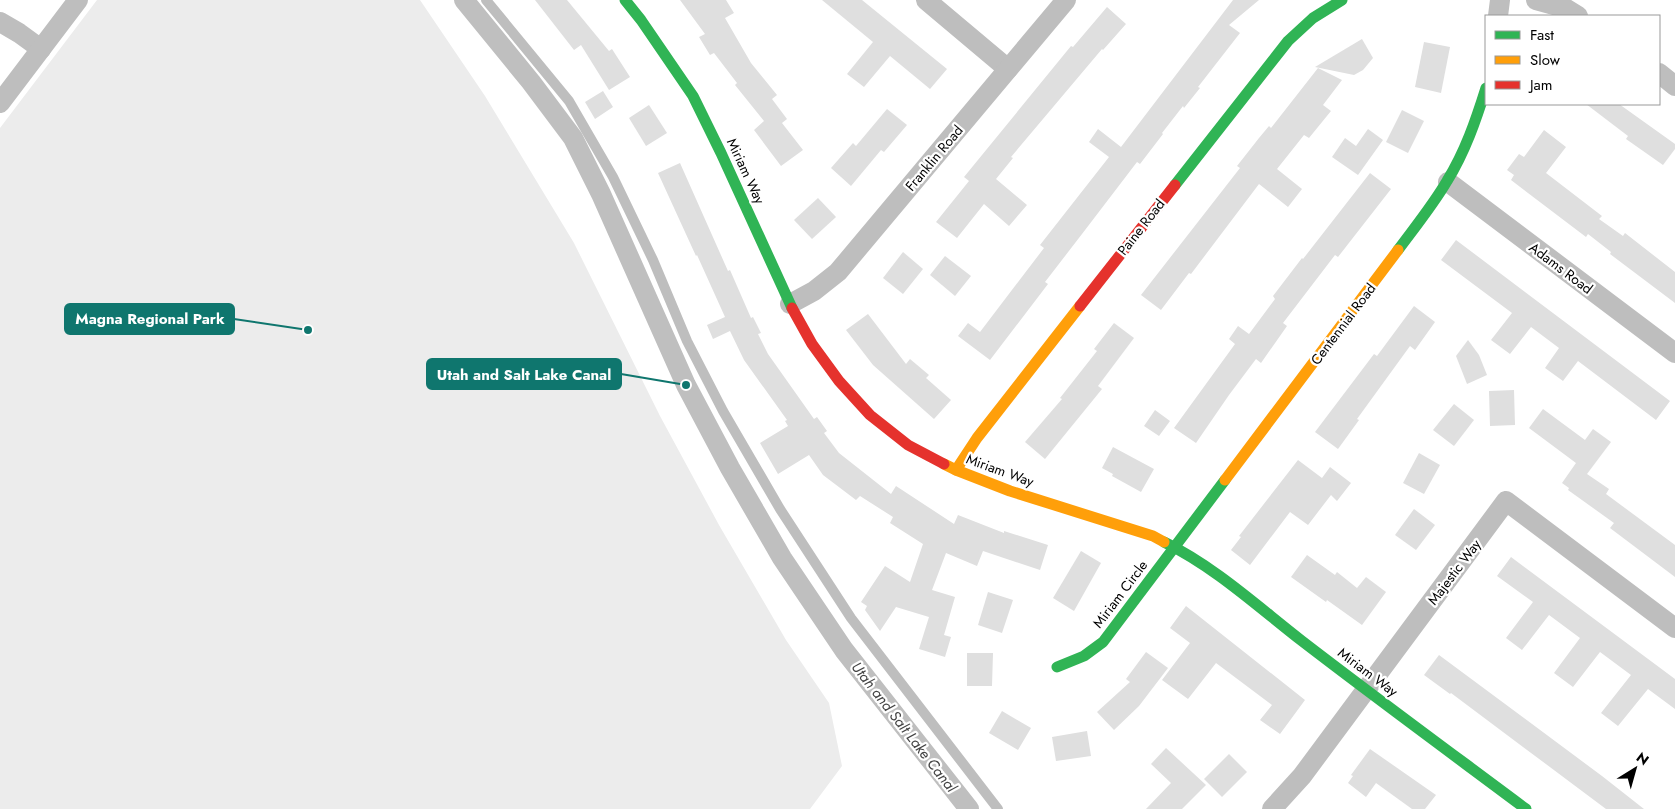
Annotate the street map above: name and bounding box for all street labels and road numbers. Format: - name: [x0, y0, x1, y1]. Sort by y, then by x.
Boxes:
- street label: Franklin Road: [901, 121, 967, 195]
- street label: Miriam Way: [722, 135, 770, 208]
- street label: Paine Road: [1113, 195, 1169, 259]
- street label: Adams Road: [1525, 237, 1597, 299]
- street label: Centennial Road: [1306, 279, 1380, 369]
- street label: Miriam Way: [963, 449, 1037, 492]
- street label: Majestic Way: [1423, 534, 1486, 609]
- street label: Miriam Circle: [1088, 556, 1152, 632]
- street label: Miriam Way: [1334, 643, 1403, 702]

